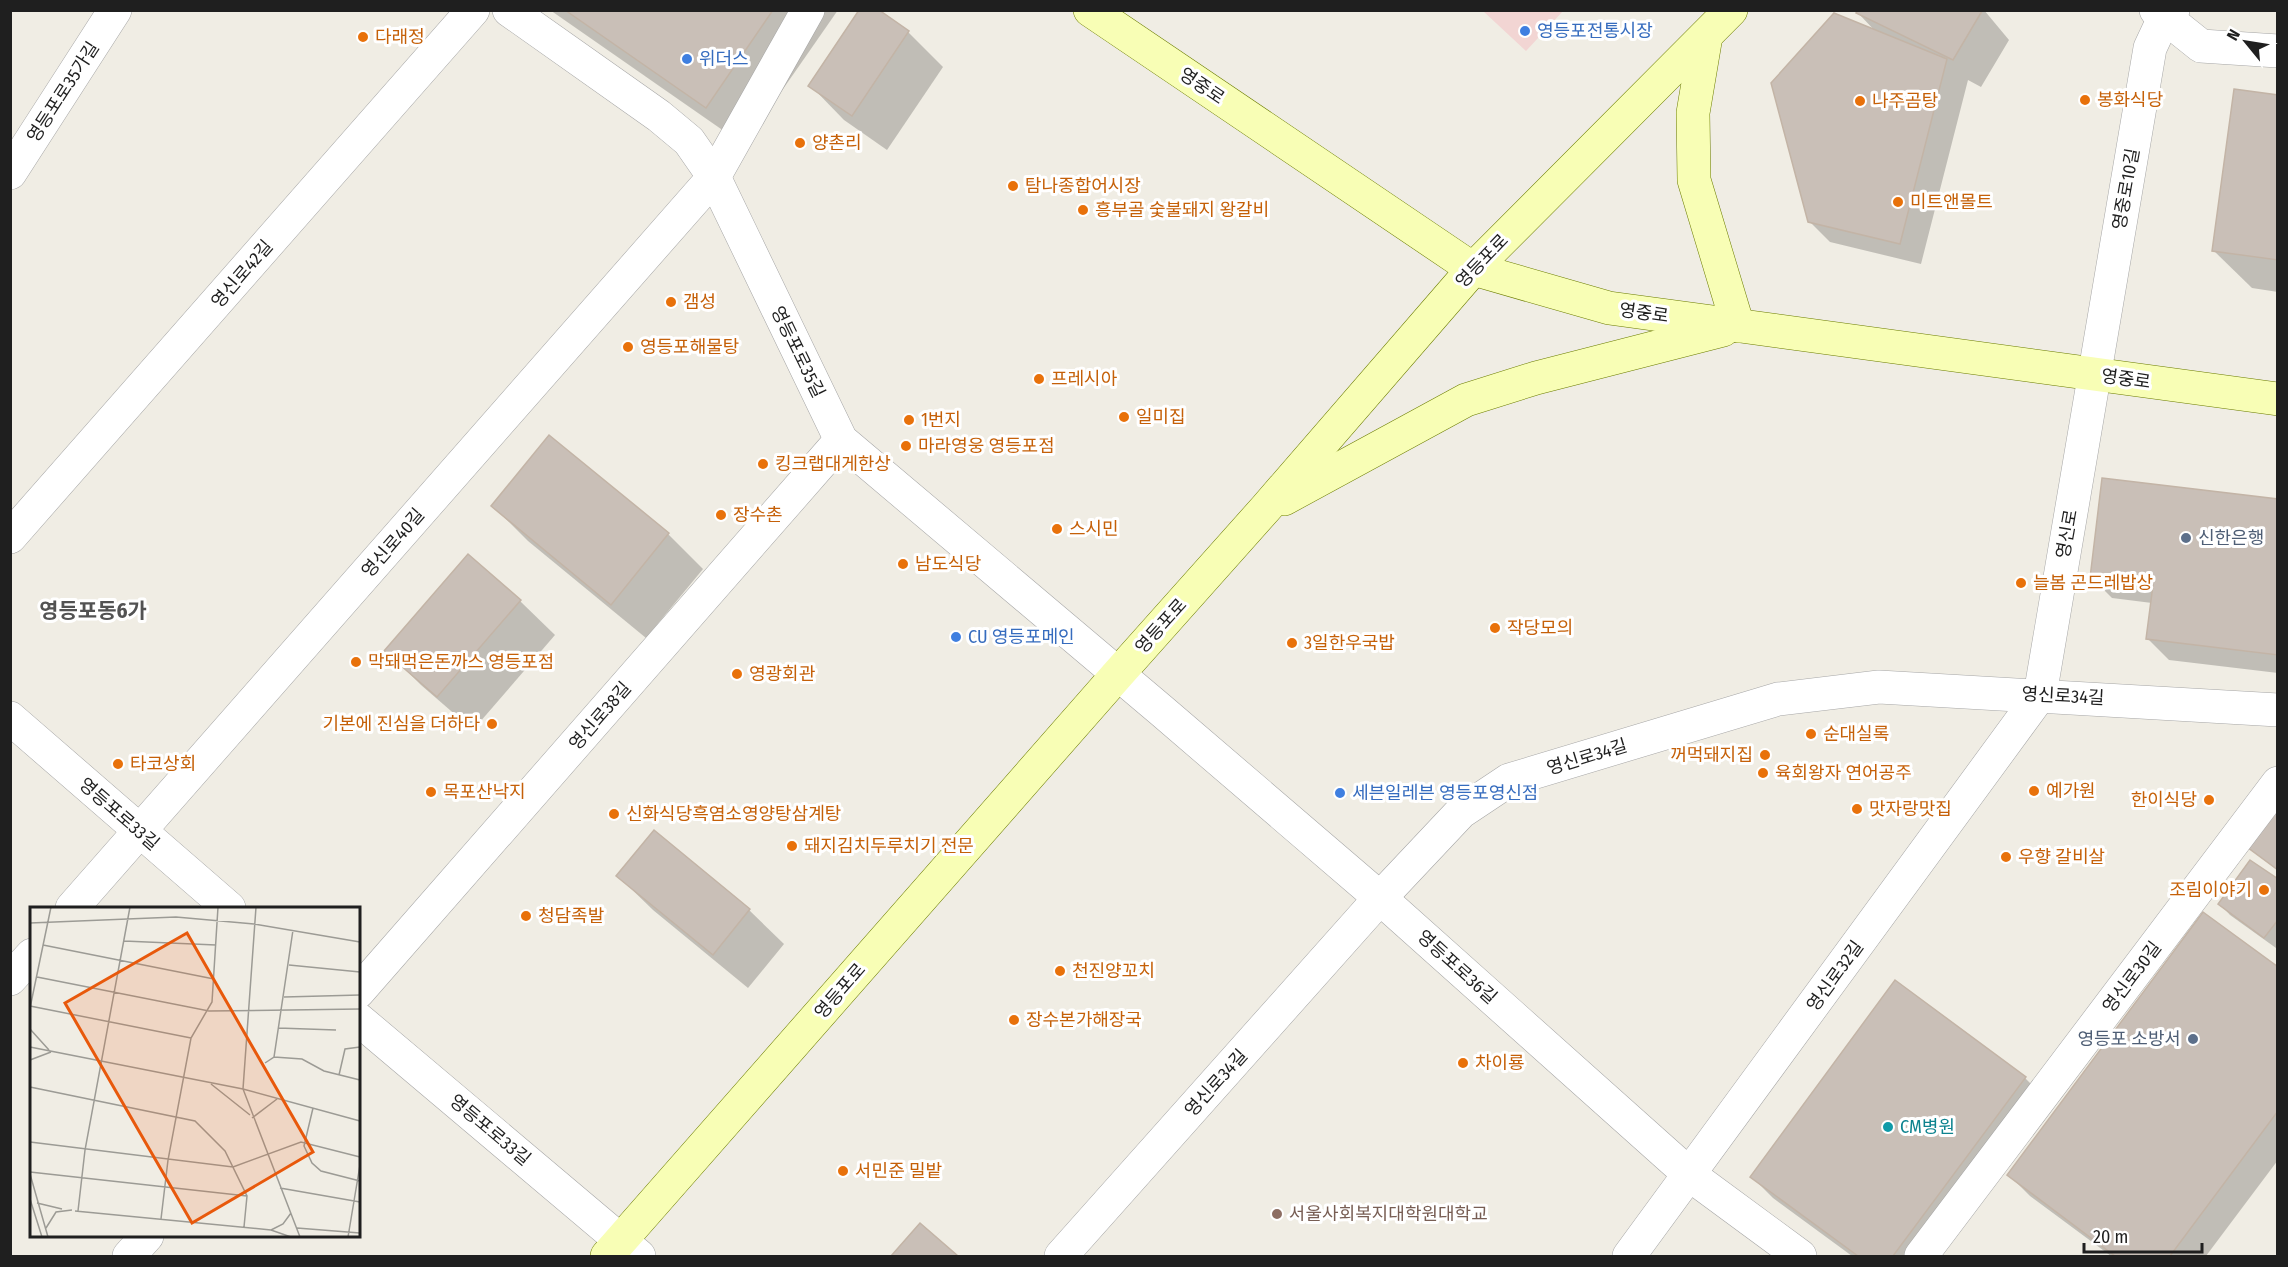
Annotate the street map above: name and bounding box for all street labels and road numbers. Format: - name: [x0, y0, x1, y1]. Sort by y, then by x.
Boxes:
- street label: 영등포로35가길: [22, 37, 104, 147]
- street label: 영중로: [1175, 63, 1229, 109]
- street label: 영중로10길: [2108, 146, 2144, 232]
- street label: 영등포로: [1451, 230, 1513, 292]
- street label: 영신로42길: [207, 236, 277, 312]
- street label: 영중로: [1618, 299, 1670, 327]
- street label: 영등포로35길: [766, 303, 830, 401]
- street label: 영중로: [2100, 365, 2152, 393]
- street label: 영신로40길: [357, 504, 429, 582]
- street label: 영신로: [2052, 508, 2082, 560]
- street label: 영등포로: [1131, 594, 1191, 658]
- street label: 영신로38길: [564, 677, 636, 755]
- street label: 영신로34길: [2021, 683, 2105, 709]
- street label: 영신로34길: [1544, 734, 1630, 780]
- street label: 영등포로33길: [74, 773, 164, 855]
- street label: 영등포로36길: [1413, 925, 1501, 1009]
- street label: 영신로32길: [1802, 936, 1868, 1016]
- street label: 영신로30길: [2098, 937, 2166, 1017]
- street label: 영등포로: [810, 959, 870, 1023]
- street label: 영신로34길: [1180, 1045, 1252, 1121]
- street label: 영등포로33길: [445, 1090, 535, 1170]

